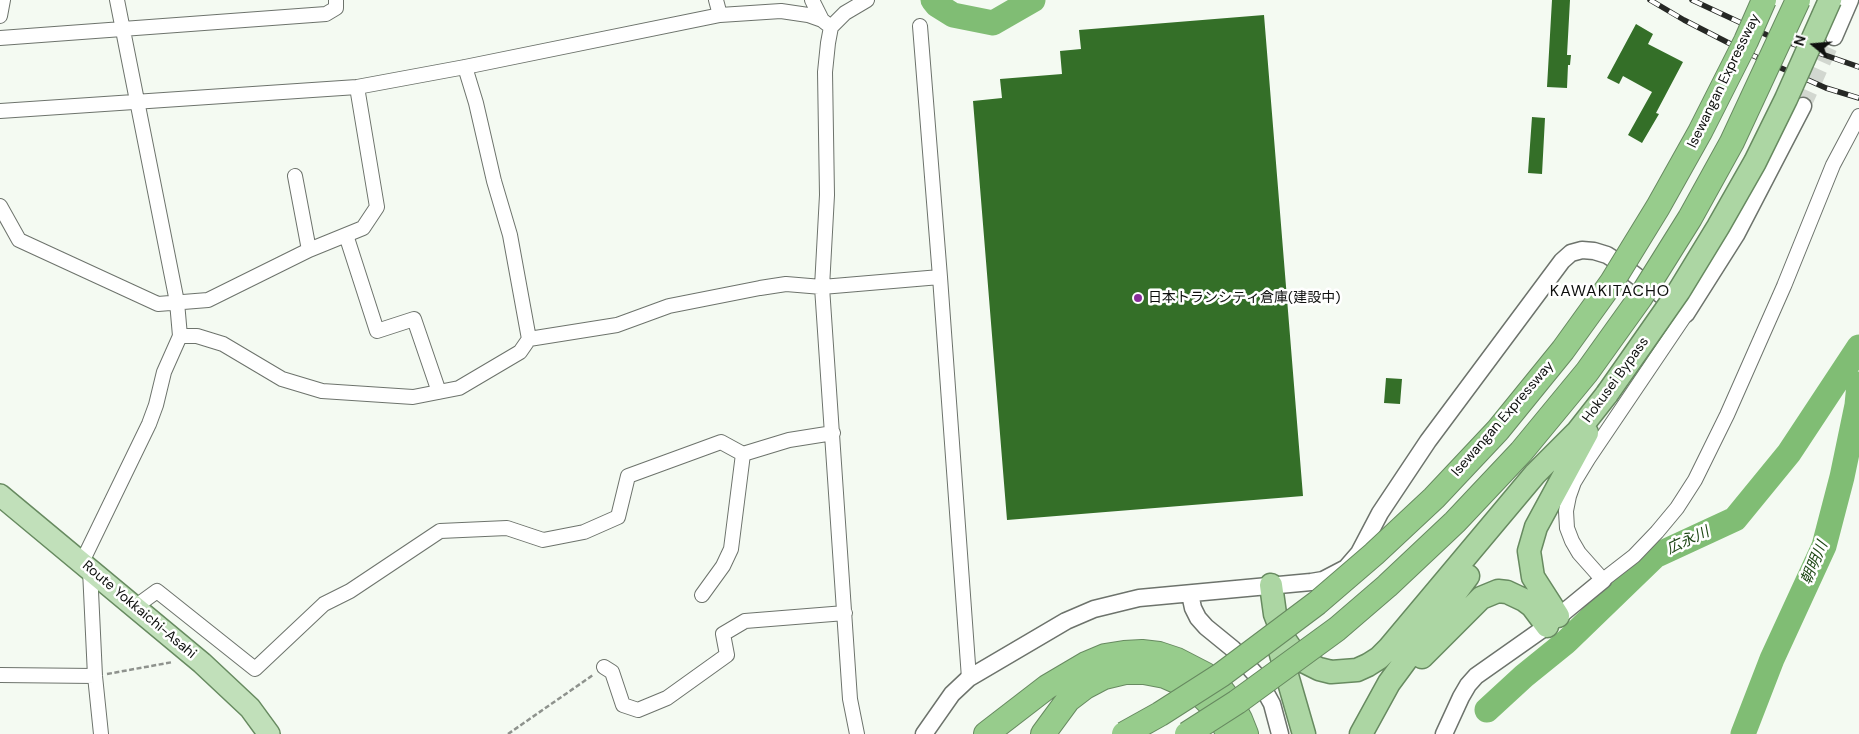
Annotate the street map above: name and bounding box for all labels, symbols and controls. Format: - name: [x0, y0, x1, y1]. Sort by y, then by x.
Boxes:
- street label: Isewangan Expressway: [1684, 11, 1764, 151]
- north arrow: [1789, 20, 1839, 70]
- text: N: [1790, 33, 1810, 48]
- district label: KAWAKITACHO: [1548, 282, 1672, 302]
- place label: 日本トランシティ倉庫(建設中): [1148, 290, 1340, 306]
- marker: 日本トランシティ倉庫(建設中): [1132, 292, 1144, 304]
- street label: Hokusei Bypass: [1579, 334, 1653, 426]
- street label: Isewangan Expressway: [1448, 358, 1558, 480]
- water label: 広永川: [1664, 523, 1712, 559]
- water label: 朝明川: [1798, 539, 1832, 587]
- street label: Route Yokkaichi-Asahi: [79, 557, 199, 663]

